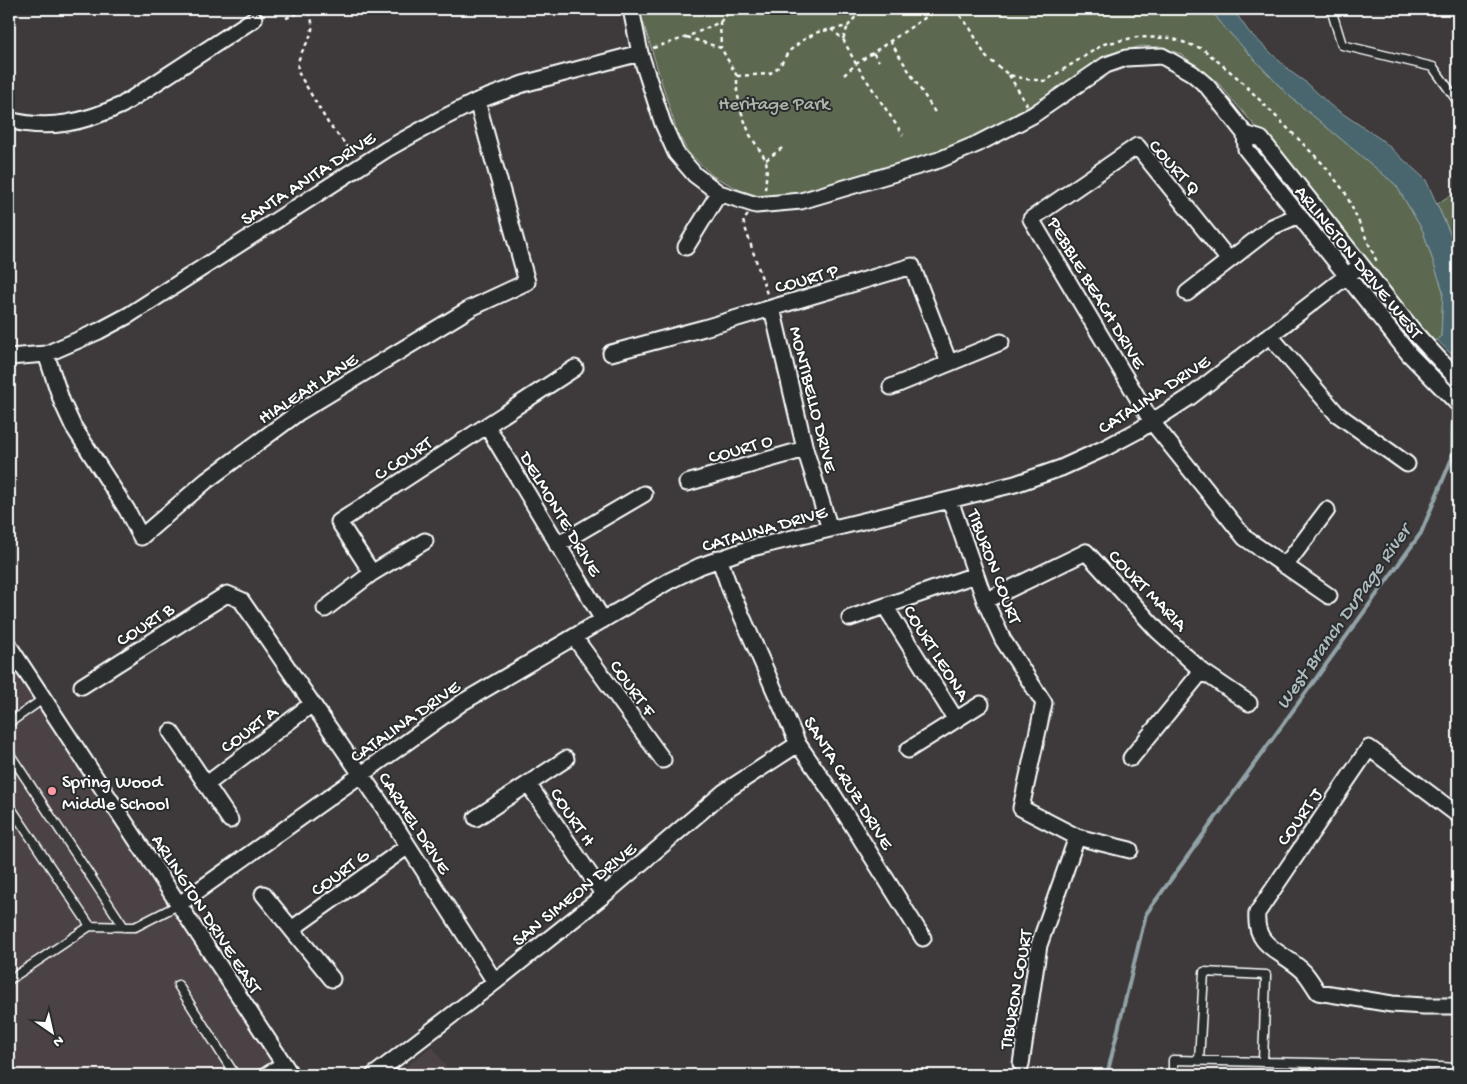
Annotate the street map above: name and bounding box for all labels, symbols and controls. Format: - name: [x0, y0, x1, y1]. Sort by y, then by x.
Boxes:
- park label: Heritage Park: [718, 94, 831, 117]
- street label: SANTA ANITA DRIVE: [237, 127, 382, 232]
- street label: COURT Q: [1142, 136, 1205, 201]
- street label: ARLINGTON DRIVE WEST: [1288, 182, 1427, 345]
- street label: PEBBLE BEACH DRIVE: [1040, 213, 1150, 375]
- street label: COURT P: [773, 260, 842, 300]
- street label: MONTIBELLO DRIVE: [782, 324, 841, 476]
- street label: HIALEAH LANE: [255, 349, 364, 431]
- street label: CATALINA DRIVE: [1095, 351, 1216, 441]
- street label: COURT O: [706, 430, 776, 471]
- street label: C COURT: [370, 432, 438, 487]
- street label: DELMONTE DRIVE: [512, 447, 606, 582]
- street label: CATALINA DRIVE: [700, 501, 831, 559]
- street label: TIBURON COURT: [960, 506, 1025, 628]
- water label: West Branch DuPage River: [1272, 518, 1420, 715]
- street label: COURT MARIA: [1102, 546, 1192, 638]
- street label: COURT B: [113, 598, 180, 653]
- street label: COURT LEONA: [897, 602, 974, 707]
- street label: COURT F: [603, 656, 660, 723]
- street label: CATALINA DRIVE: [347, 676, 466, 769]
- street label: COURT A: [217, 701, 285, 760]
- street label: SANTA CRUZ DRIVE: [797, 713, 898, 856]
- street label: CARMEL DRIVE: [371, 768, 455, 880]
- place label: Spring Wood Middle School: [62, 772, 169, 817]
- street label: COURT H: [543, 784, 599, 852]
- street label: COURT J: [1273, 784, 1329, 851]
- marker: Spring Wood Middle School: [46, 785, 58, 797]
- street label: ARLINGTON DRIVE EAST: [145, 831, 266, 1000]
- street label: SAN SIMEON DRIVE: [509, 838, 643, 953]
- street label: COURT G: [307, 844, 376, 903]
- street label: TIBURON COURT: [995, 927, 1039, 1052]
- north arrow: [28, 1006, 78, 1056]
- text: N: [49, 1031, 66, 1050]

